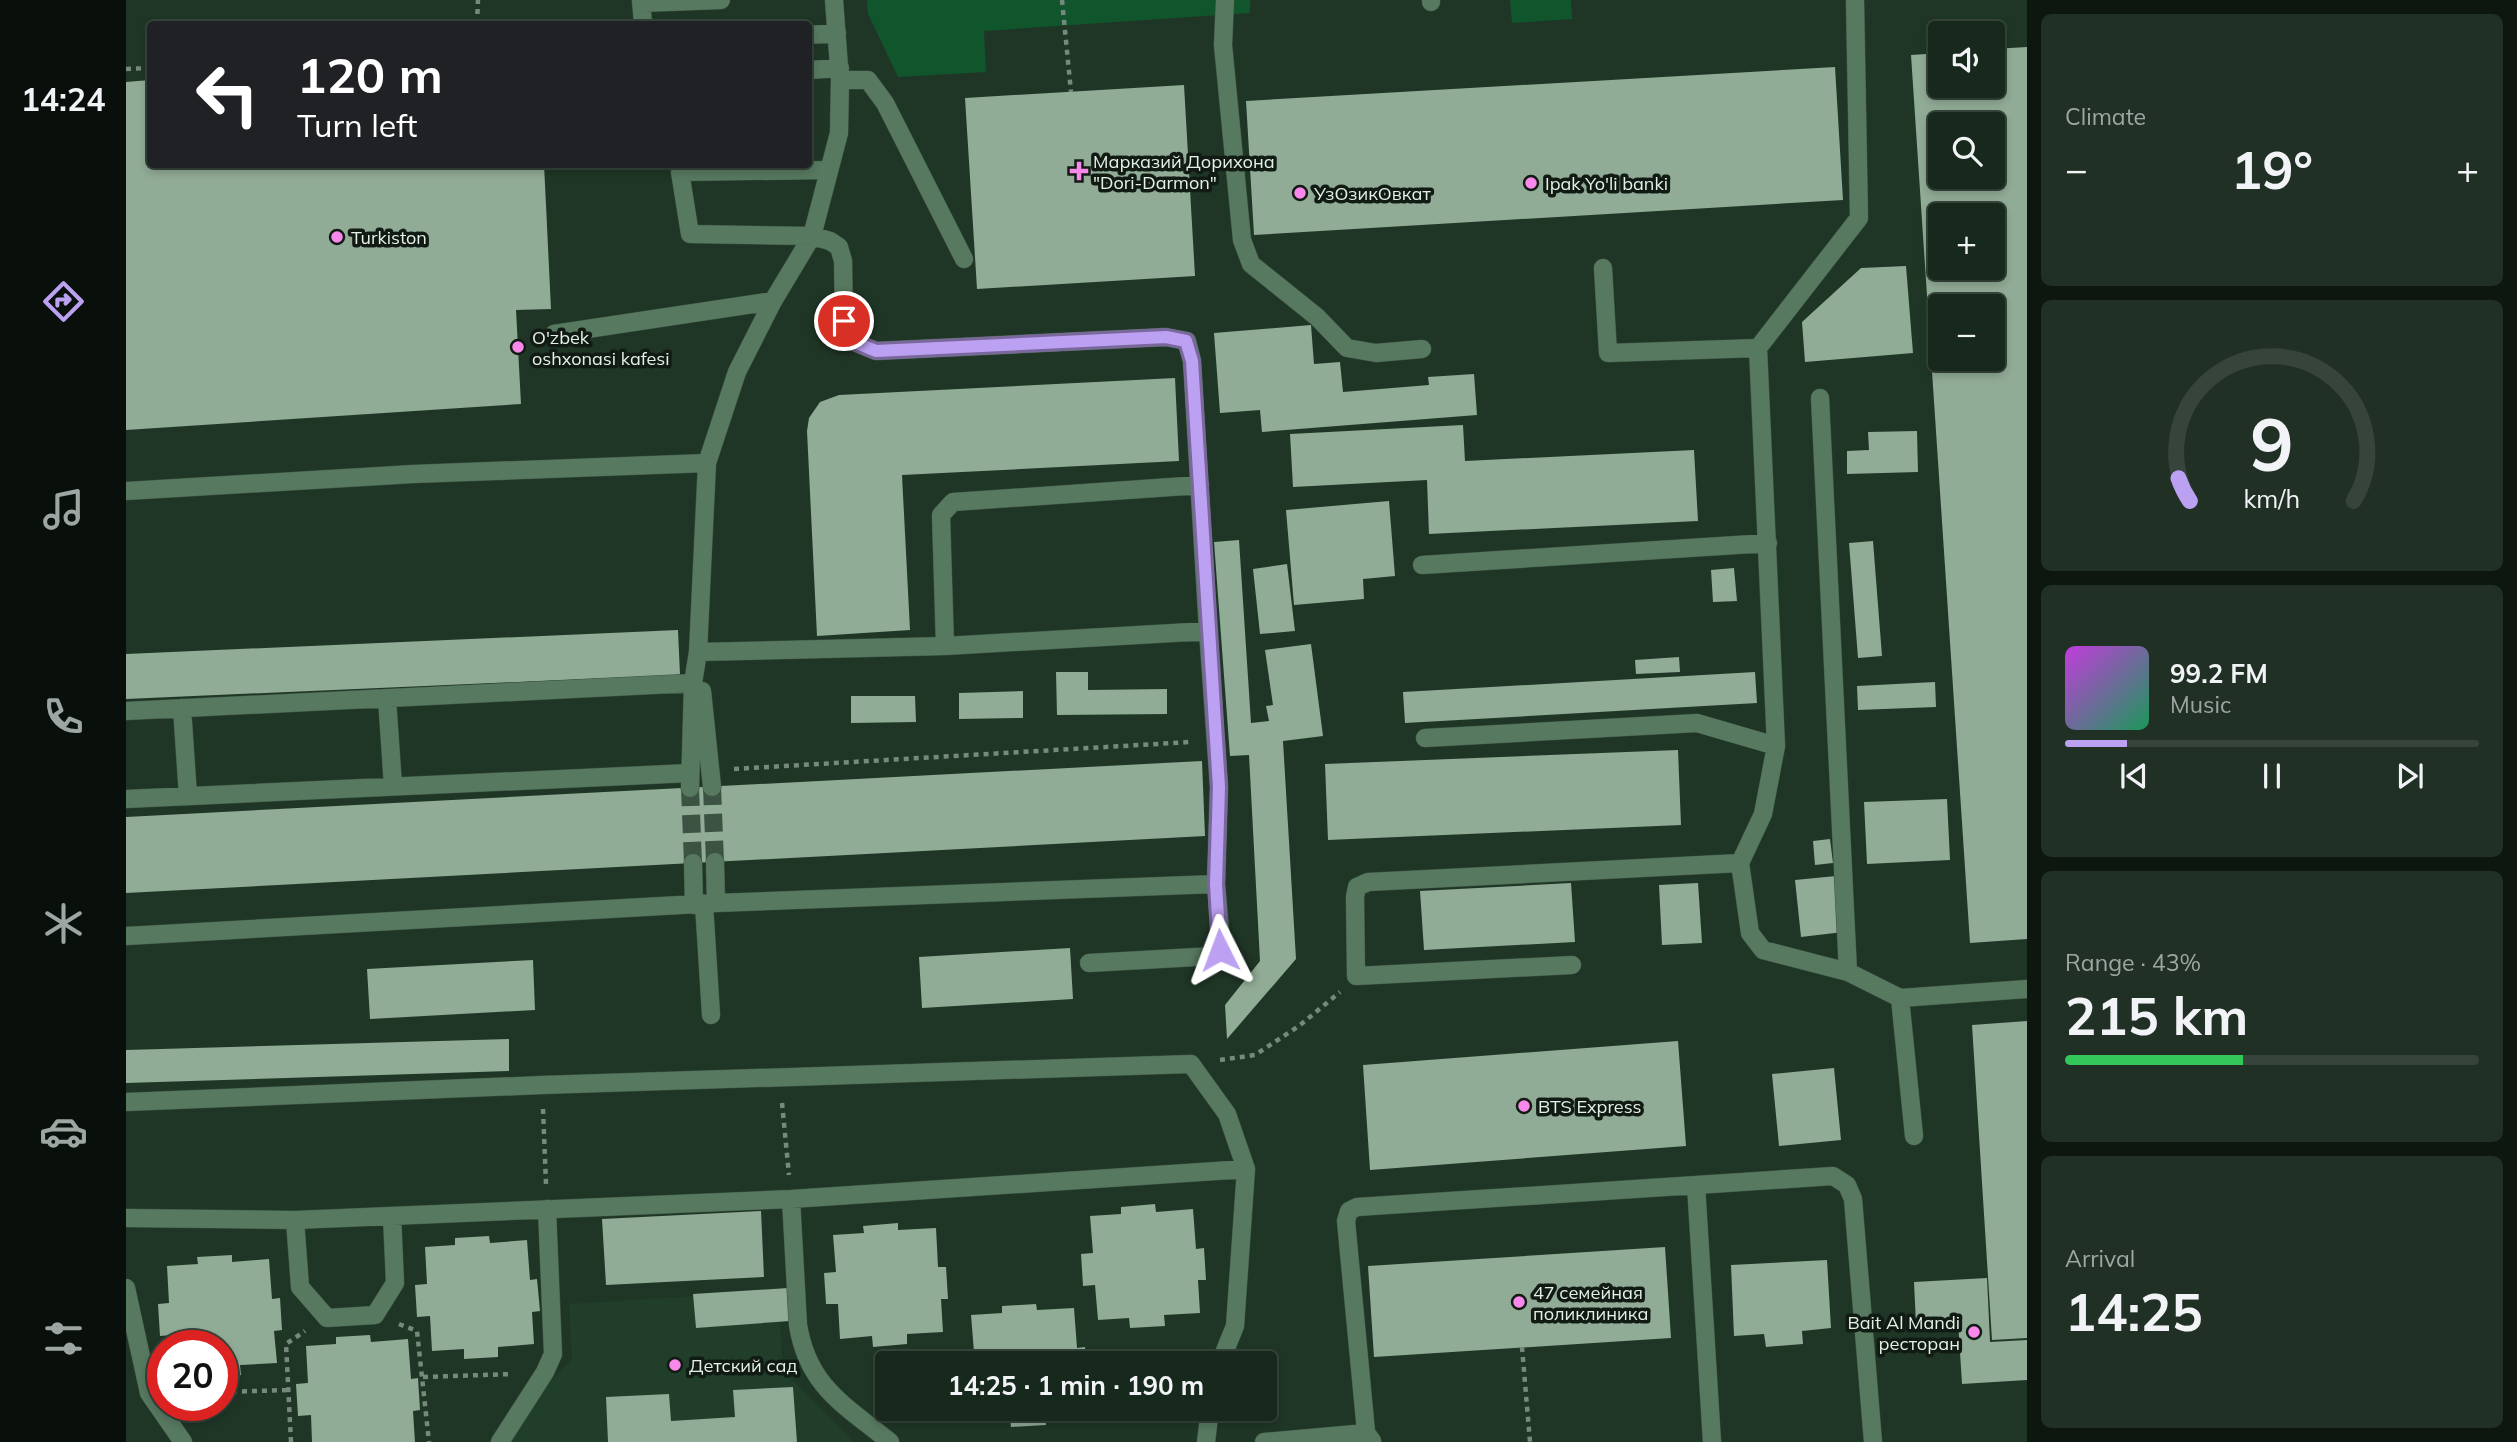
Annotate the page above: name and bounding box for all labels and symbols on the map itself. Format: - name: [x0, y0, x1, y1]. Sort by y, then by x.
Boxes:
- place label: Марказий Дорихона "Dori-Darmon": [1093, 150, 1275, 194]
- marker: Марказий Дорихона "Dori-Darmon": [1071, 163, 1087, 179]
- place label: Ipak Yo'li banki: [1545, 172, 1668, 195]
- marker: Ipak Yo'li banki: [1523, 175, 1539, 191]
- place label: УзОзикОвкат: [1313, 182, 1431, 205]
- marker: УзОзикОвкат: [1292, 185, 1308, 201]
- place label: Turkiston: [351, 226, 427, 249]
- marker: Turkiston: [329, 229, 345, 245]
- pin: [814, 291, 874, 351]
- place label: O'zbek oshxonasi kafesi: [532, 326, 670, 370]
- marker: O'zbek oshxonasi kafesi: [510, 339, 526, 355]
- position arrow: [1183, 913, 1257, 987]
- place label: BTS Express: [1538, 1095, 1642, 1118]
- marker: BTS Express: [1516, 1098, 1532, 1114]
- place label: 47 семейная поликлиника: [1533, 1281, 1648, 1325]
- marker: 47 семейная поликлиника: [1511, 1294, 1527, 1310]
- place label: Bait Al Mandi ресторан: [1848, 1311, 1960, 1355]
- marker: Bait Al Mandi ресторан: [1966, 1324, 1982, 1340]
- speed limit sign: 20: [147, 1330, 238, 1421]
- place label: Детский сад: [689, 1354, 798, 1377]
- marker: Детский сад: [667, 1357, 683, 1373]

